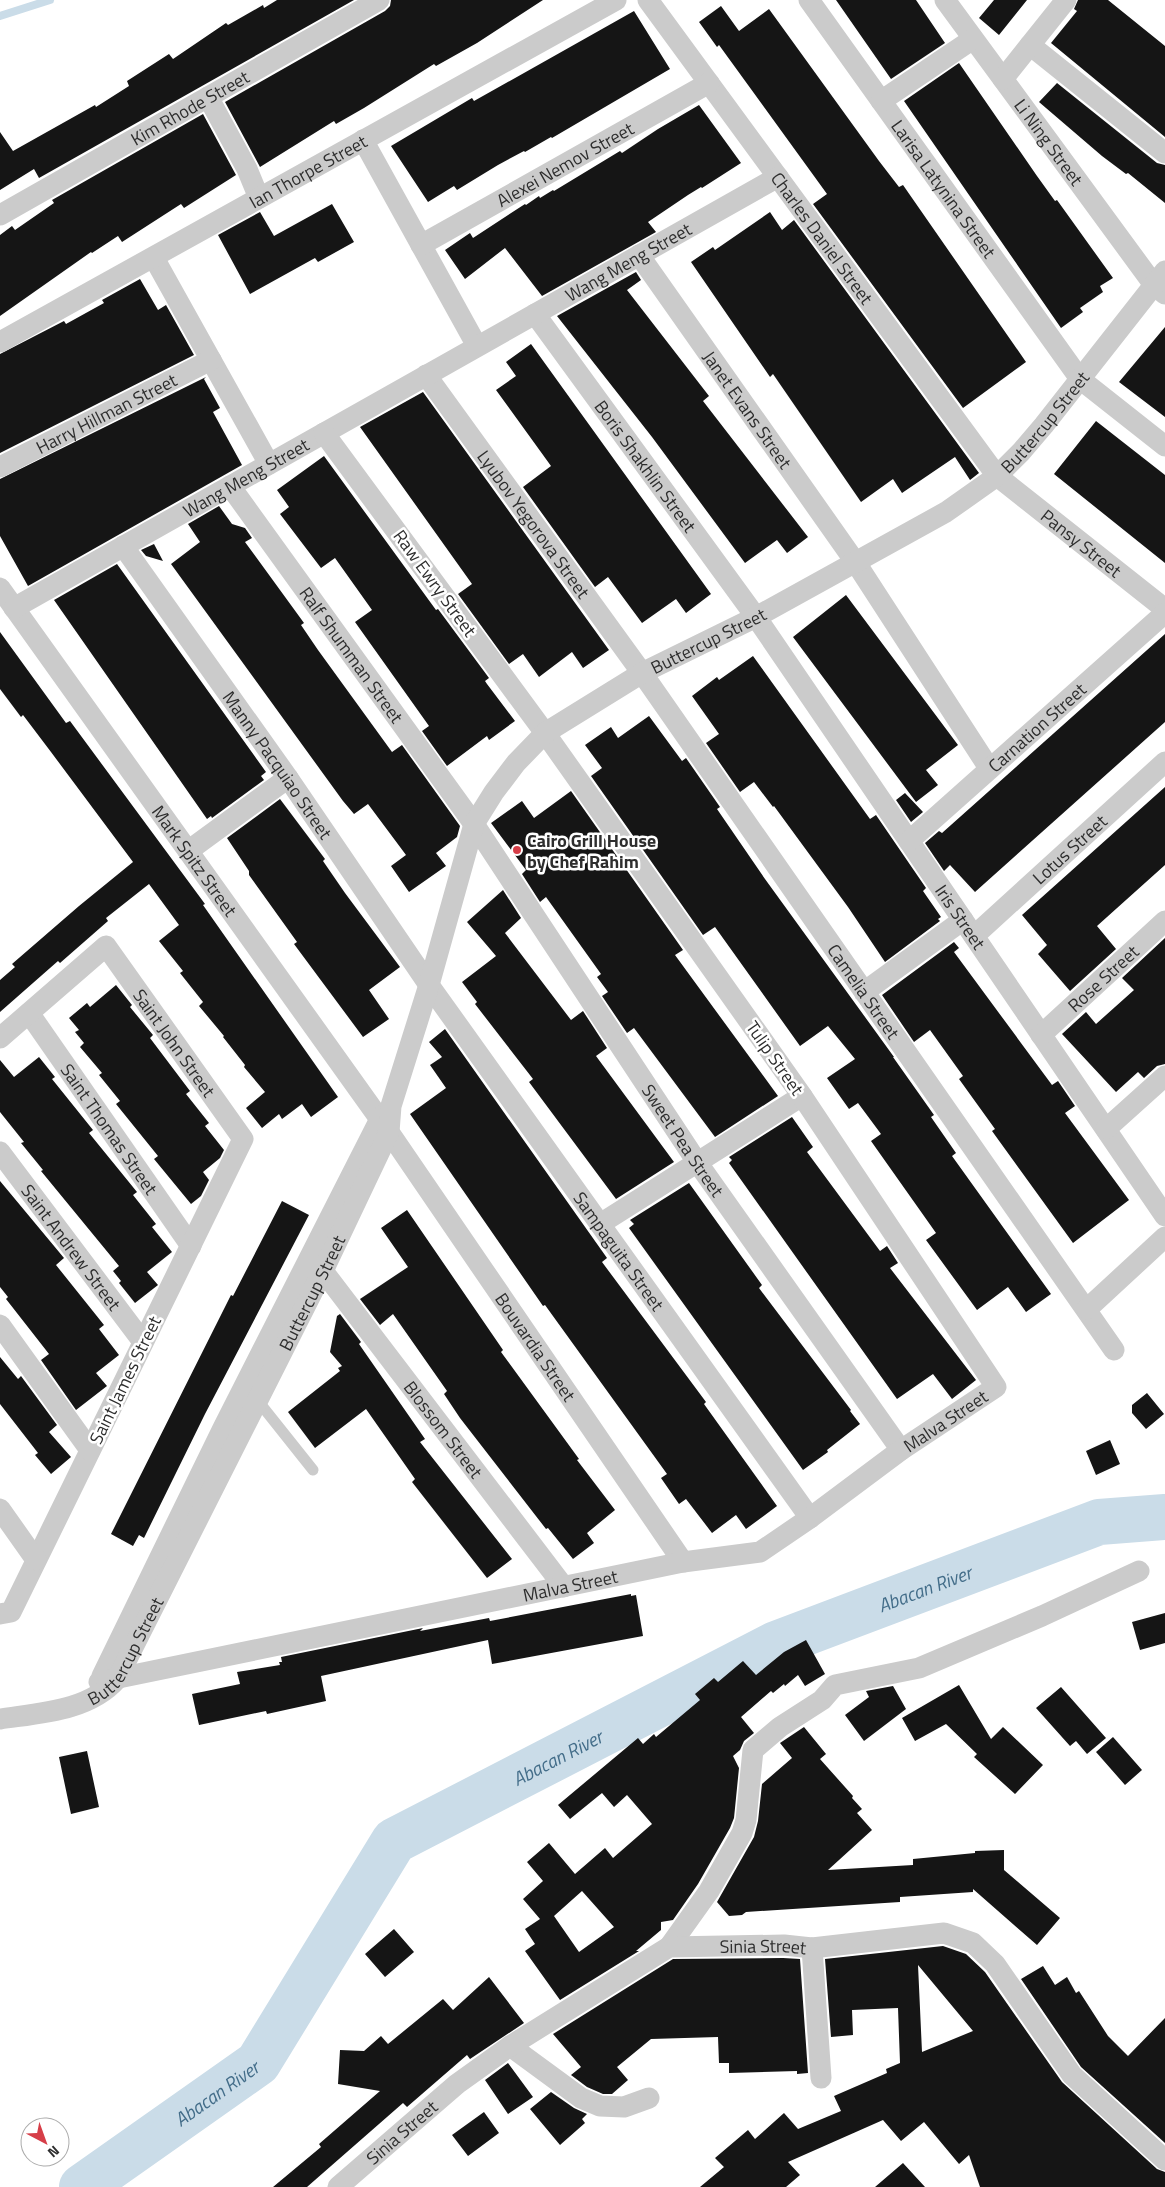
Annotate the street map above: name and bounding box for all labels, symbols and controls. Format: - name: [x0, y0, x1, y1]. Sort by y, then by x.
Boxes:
- street label: Kim Rhode Street: [125, 63, 255, 152]
- street label: Li Ning Street: [1008, 93, 1091, 192]
- street label: Alexei Nemov Street: [491, 114, 639, 214]
- street label: Larisa Latynina Street: [885, 114, 1003, 264]
- street label: Ian Thorpe Street: [244, 127, 372, 215]
- street label: Charles Daniel Street: [765, 166, 881, 310]
- street label: Wang Meng Street: [560, 215, 697, 308]
- street label: Janet Evans Street: [697, 345, 799, 475]
- street label: Buttercup Street: [994, 365, 1096, 479]
- street label: Harry Hillman Street: [31, 366, 182, 460]
- street label: Boris Shakhlin Street: [588, 394, 704, 538]
- street label: Wang Meng Street: [178, 431, 314, 524]
- street label: Lyubov Yegorova Street: [471, 444, 597, 604]
- street label: Pansy Street: [1035, 502, 1128, 584]
- street label: Raw Ewry Street: [387, 524, 483, 643]
- street label: Ralf Shumman Street: [293, 581, 411, 729]
- street label: Buttercup Street: [646, 600, 771, 680]
- street label: Carnation Street: [982, 676, 1092, 778]
- street label: Manny Pacquiao Street: [216, 685, 340, 845]
- street label: Mark Spitz Street: [146, 799, 244, 922]
- street label: Lotus Street: [1026, 807, 1113, 890]
- place label: Cairo Grill House by Chef Rahim: [527, 827, 656, 875]
- marker: Cairo Grill House by Chef Rahim: [511, 844, 523, 856]
- street label: Iris Street: [929, 879, 993, 955]
- street label: Camelia Street: [821, 938, 907, 1045]
- street label: Rose Street: [1061, 938, 1145, 1018]
- street label: Saint John Street: [127, 983, 223, 1103]
- street label: Tulip Street: [739, 1015, 811, 1101]
- street label: Saint Thomas Street: [54, 1058, 165, 1200]
- street label: Sweet Pea Street: [635, 1078, 731, 1203]
- street label: Saint Andrew Street: [15, 1178, 128, 1316]
- street label: Sampaguita Street: [567, 1186, 671, 1317]
- street label: Buttercup Street: [272, 1230, 352, 1355]
- street label: Bouvardia Street: [489, 1287, 583, 1407]
- street label: Saint James Street: [82, 1311, 168, 1449]
- street label: Blossom Street: [398, 1375, 490, 1484]
- street label: Malva Street: [898, 1382, 993, 1459]
- water label: Abacan River: [873, 1556, 977, 1619]
- street label: Malva Street: [520, 1562, 621, 1608]
- street label: Buttercup Street: [82, 1592, 170, 1712]
- water label: Abacan River: [507, 1721, 609, 1792]
- street label: Sinia Street: [719, 1931, 808, 1961]
- water label: Abacan River: [168, 2051, 266, 2133]
- street label: Sinia Street: [360, 2093, 444, 2171]
- north arrow: [20, 2117, 70, 2167]
- text: N: [43, 2141, 64, 2163]

